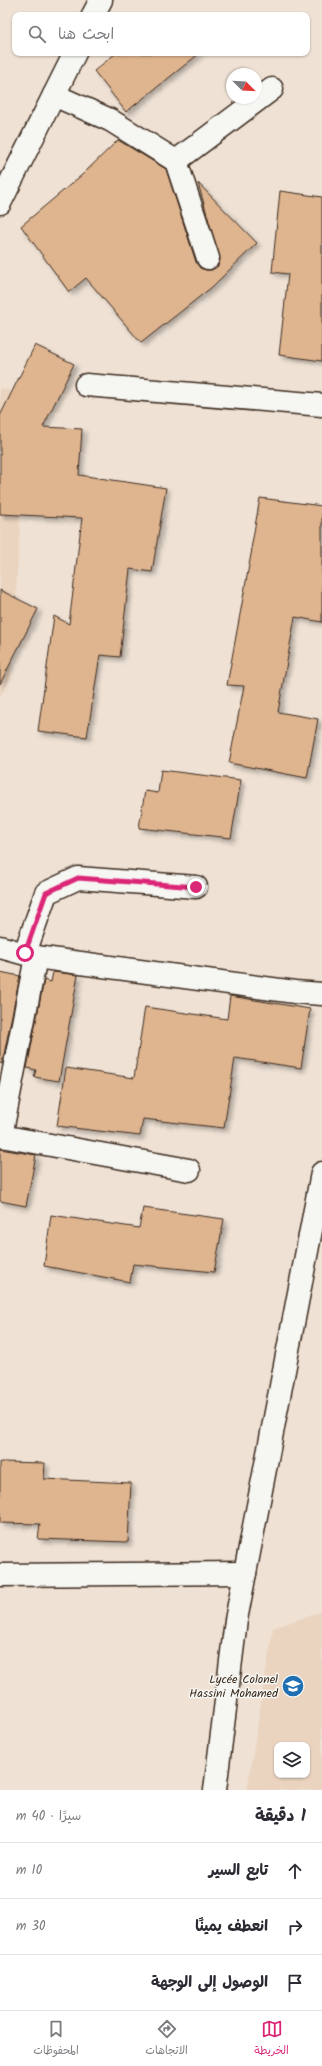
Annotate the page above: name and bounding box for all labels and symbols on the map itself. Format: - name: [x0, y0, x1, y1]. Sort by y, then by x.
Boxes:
- north arrow: [226, 68, 262, 104]
- route end: [187, 878, 205, 896]
- route start: [16, 944, 34, 962]
- place label: Lycée Colonel Hassini Mohamed: [189, 1670, 279, 1703]
- school or university icon: Lycée Colonel Hassini Mohamed: [280, 1673, 306, 1699]

